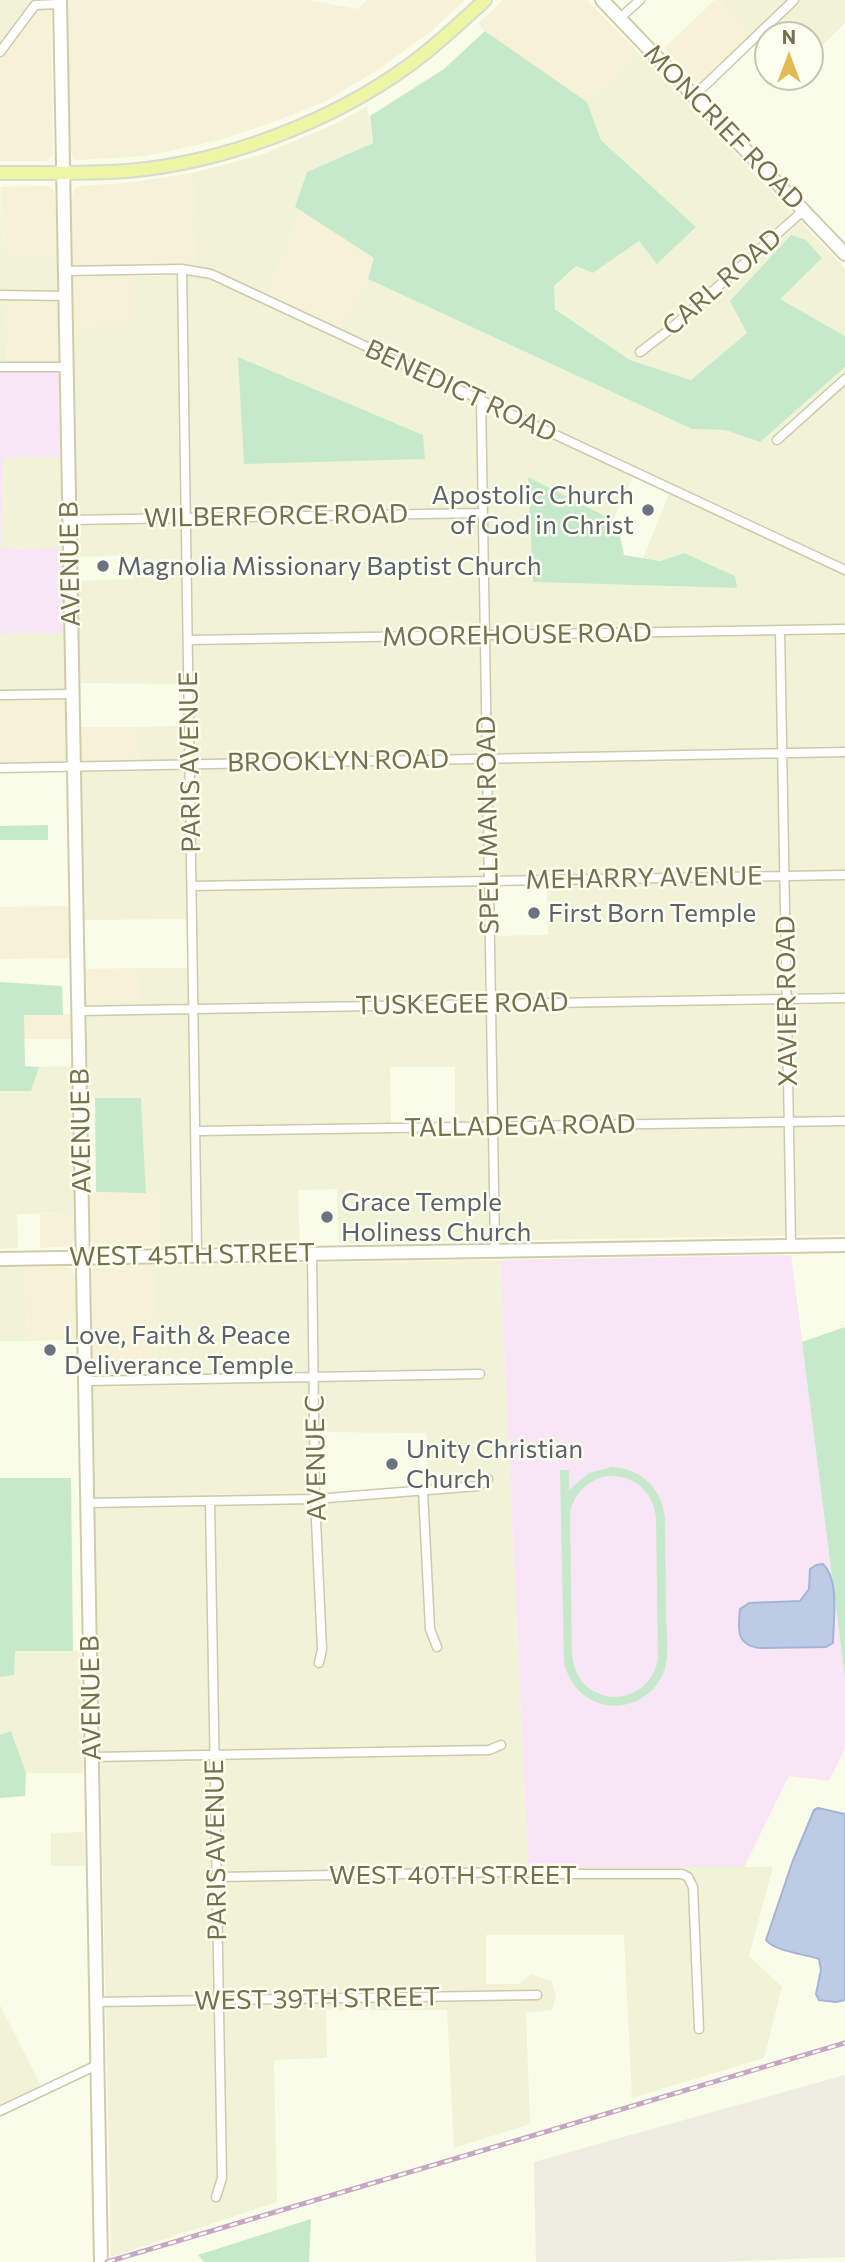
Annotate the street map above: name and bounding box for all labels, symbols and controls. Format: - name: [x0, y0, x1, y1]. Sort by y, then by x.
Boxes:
- north arrow: [754, 21, 824, 91]
- street label: MONCRIEF ROAD: [637, 38, 811, 216]
- street label: CARL ROAD: [656, 222, 788, 342]
- street label: BENEDICT ROAD: [360, 333, 562, 449]
- place label: Apostolic Church of God in Christ: [432, 479, 634, 540]
- street label: WILBERFORCE ROAD: [144, 498, 408, 534]
- street label: AVENUE B: [53, 501, 87, 627]
- marker: Apostolic Church of God in Christ: [640, 502, 656, 518]
- place label: Magnolia Missionary Baptist Church: [117, 550, 542, 582]
- marker: Magnolia Missionary Baptist Church: [95, 558, 111, 574]
- street label: MOOREHOUSE ROAD: [382, 617, 652, 653]
- street label: PARIS AVENUE: [173, 671, 207, 853]
- street label: SPELLMAN ROAD: [470, 715, 506, 935]
- street label: BROOKLYN ROAD: [227, 743, 449, 779]
- street label: MEHARRY AVENUE: [525, 860, 763, 896]
- place label: First Born Temple: [548, 897, 756, 929]
- marker: First Born Temple: [526, 905, 542, 921]
- street label: XAVIER ROAD: [770, 915, 804, 1087]
- street label: TUSKEGEE ROAD: [355, 987, 569, 1021]
- street label: AVENUE B: [64, 1068, 98, 1194]
- street label: TALLADEGA ROAD: [404, 1108, 636, 1144]
- place label: Grace Temple Holiness Church: [341, 1186, 531, 1248]
- marker: Grace Temple Holiness Church: [319, 1209, 335, 1225]
- street label: WEST 45TH STREET: [69, 1237, 315, 1273]
- place label: Love, Faith & Peace Deliverance Temple: [64, 1319, 294, 1380]
- marker: Love, Faith & Peace Deliverance Temple: [42, 1342, 58, 1358]
- street label: AVENUE C: [299, 1395, 333, 1521]
- place label: Unity Christian Church: [406, 1433, 583, 1494]
- marker: Unity Christian Church: [384, 1456, 400, 1472]
- street label: AVENUE B: [74, 1635, 108, 1761]
- street label: PARIS AVENUE: [199, 1759, 233, 1941]
- street label: WEST 40TH STREET: [329, 1859, 577, 1891]
- street label: WEST 39TH STREET: [194, 1981, 440, 2017]

